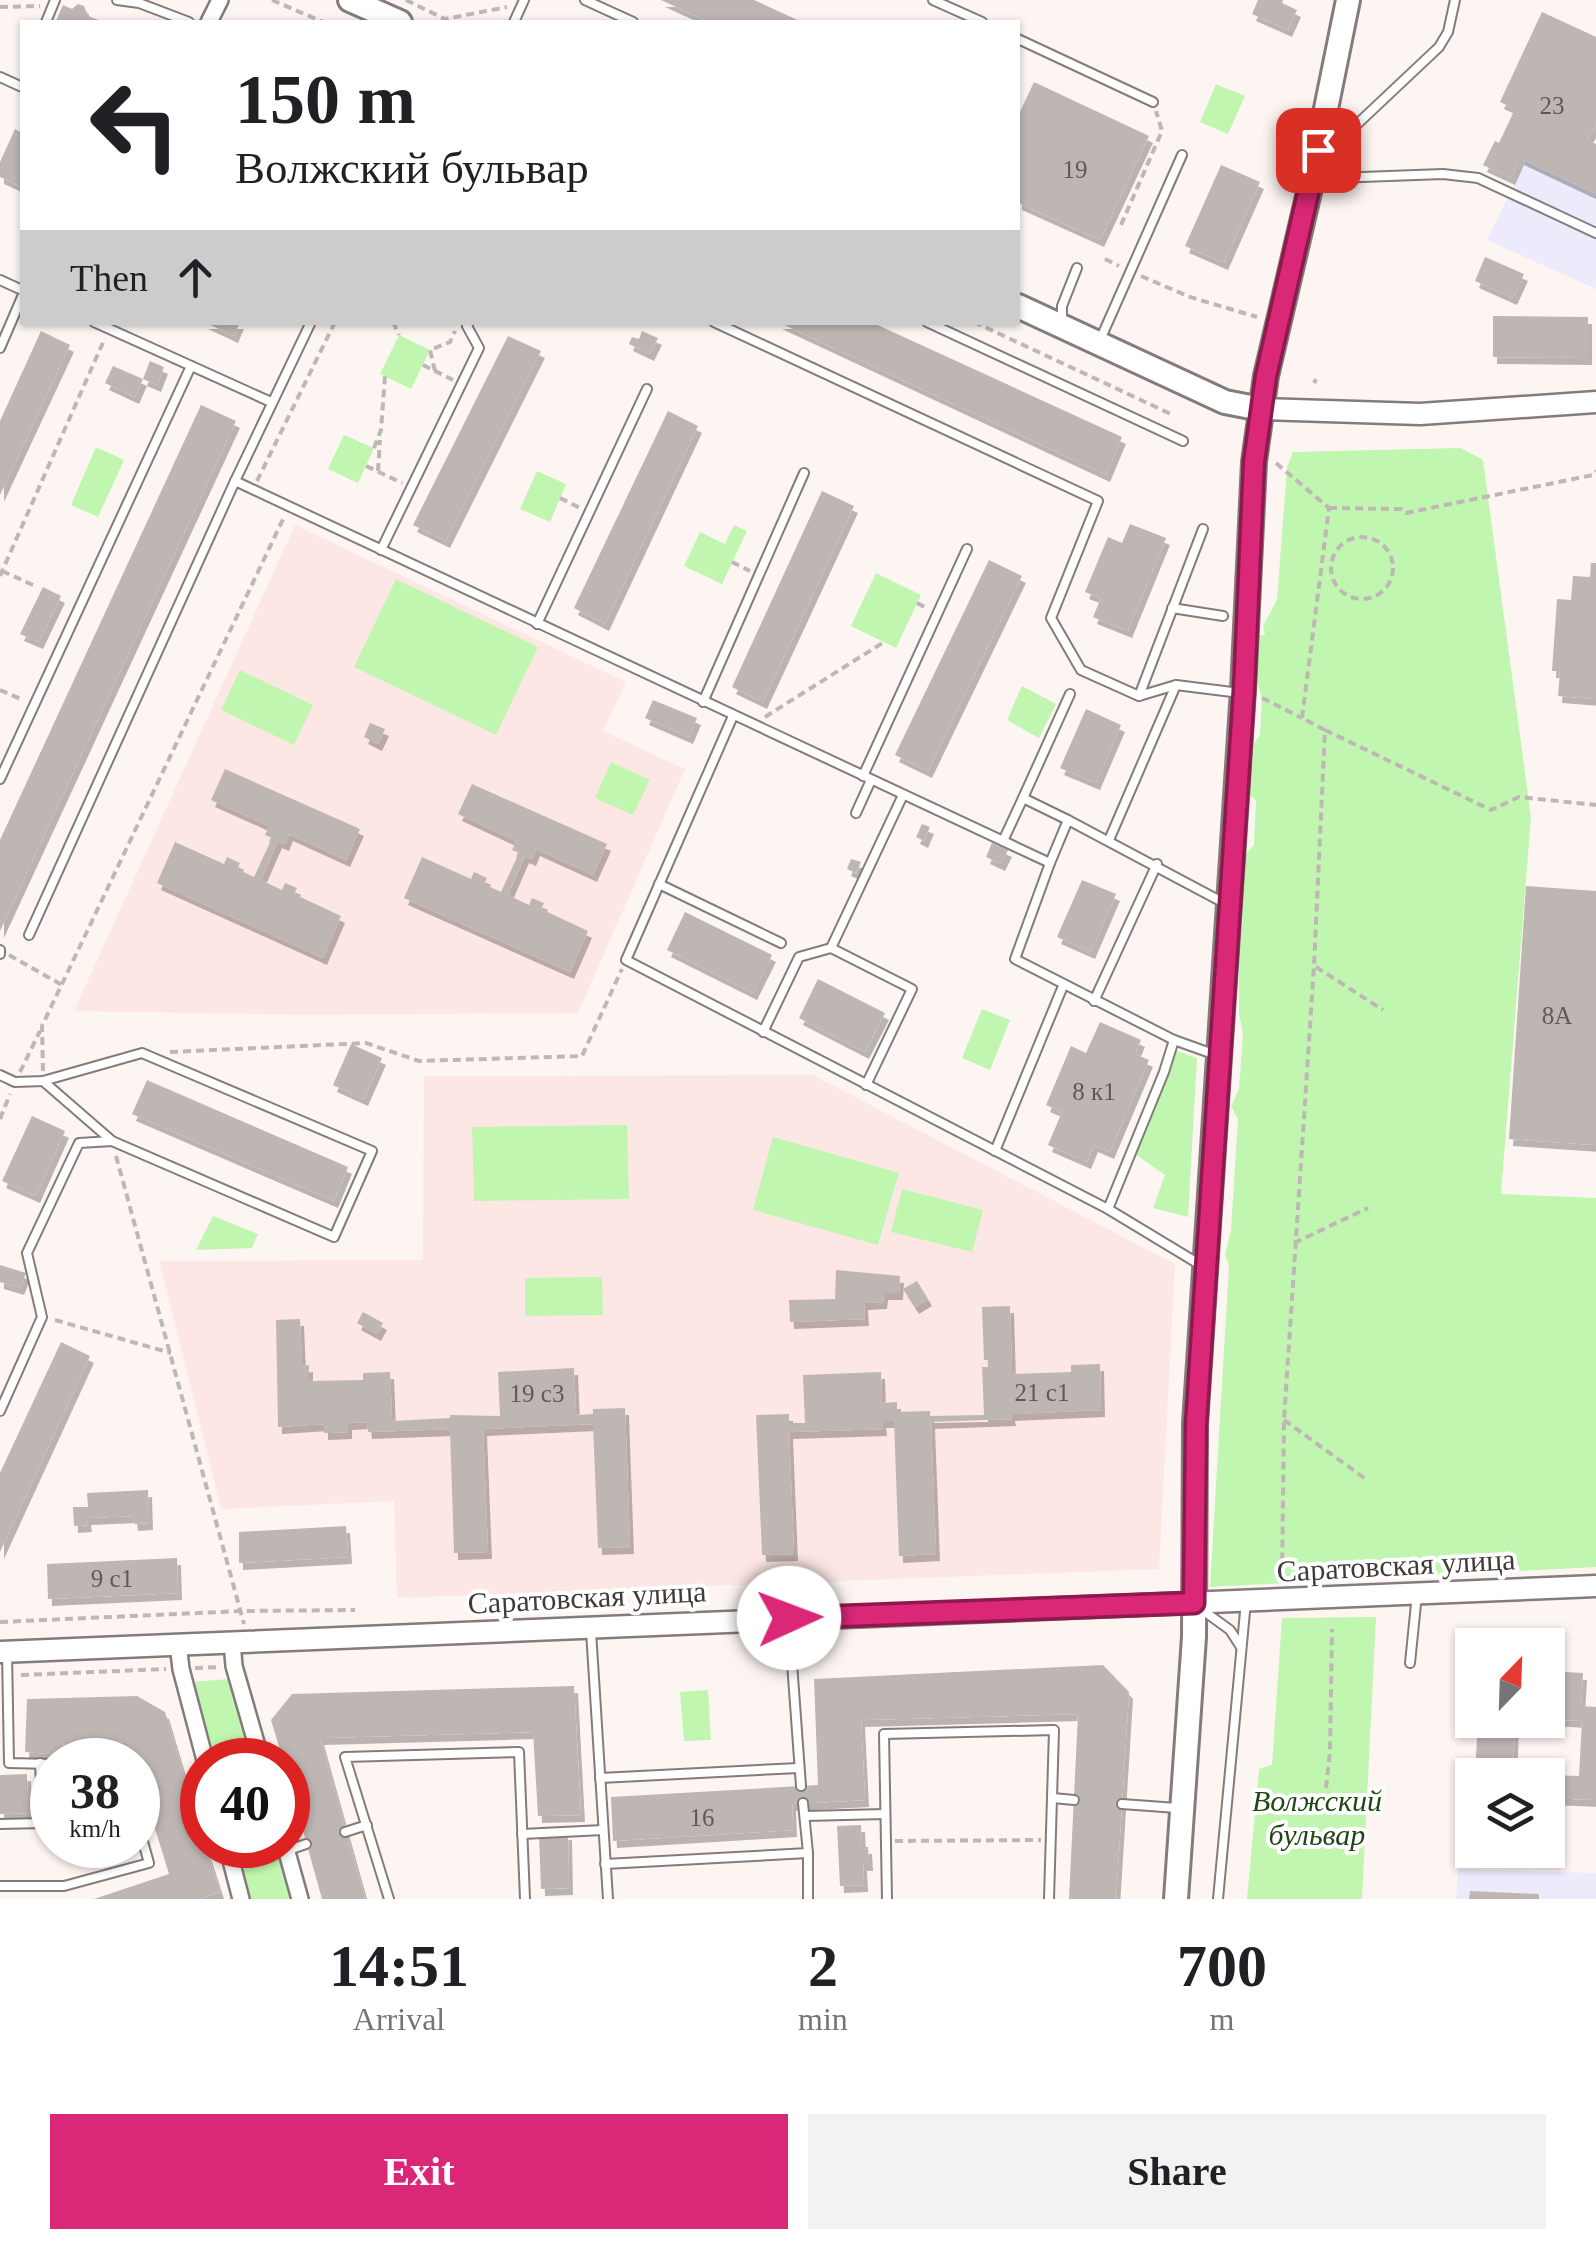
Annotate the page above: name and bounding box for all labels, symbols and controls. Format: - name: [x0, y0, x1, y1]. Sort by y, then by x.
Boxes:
- icon: left: [70, 60, 200, 190]
- text: 150 m: [235, 61, 416, 138]
- house number: 23: [1540, 92, 1565, 119]
- pin: [1276, 108, 1361, 193]
- icon: arrive: [1291, 123, 1346, 178]
- text: Волжский бульвар: [235, 143, 589, 193]
- house number: 19: [1063, 156, 1088, 183]
- icon: ahead: [168, 250, 223, 305]
- text: Then: [70, 257, 148, 299]
- house number: 8А: [1542, 1002, 1572, 1029]
- house number: 8 к1: [1072, 1078, 1116, 1105]
- house number: 21 с1: [1015, 1379, 1069, 1406]
- house number: 19 с3: [510, 1380, 564, 1407]
- street label: Саратовская улица: [1276, 1542, 1516, 1588]
- house number: 9 с1: [91, 1565, 133, 1592]
- position arrow: [737, 1566, 841, 1670]
- street label: Саратовская улица: [467, 1574, 707, 1620]
- north arrow: [1455, 1628, 1565, 1738]
- map controls: [1455, 1628, 1565, 1868]
- speed limit sign: 40: [180, 1738, 310, 1868]
- button: layers: [1455, 1758, 1565, 1868]
- text: 38: [70, 1763, 120, 1819]
- park label: Волжский бульвар: [1252, 1784, 1382, 1851]
- house number: 16: [690, 1804, 715, 1831]
- text: km/h: [69, 1815, 121, 1842]
- text: 14:51: [329, 1933, 469, 1999]
- text: 2: [808, 1933, 838, 1999]
- text: 700: [1177, 1933, 1267, 1999]
- text: Arrival: [353, 2001, 445, 2037]
- text: min: [798, 2001, 848, 2037]
- text: m: [1209, 2001, 1234, 2037]
- button: Exit: [50, 2114, 788, 2229]
- button: Share: [808, 2114, 1546, 2229]

